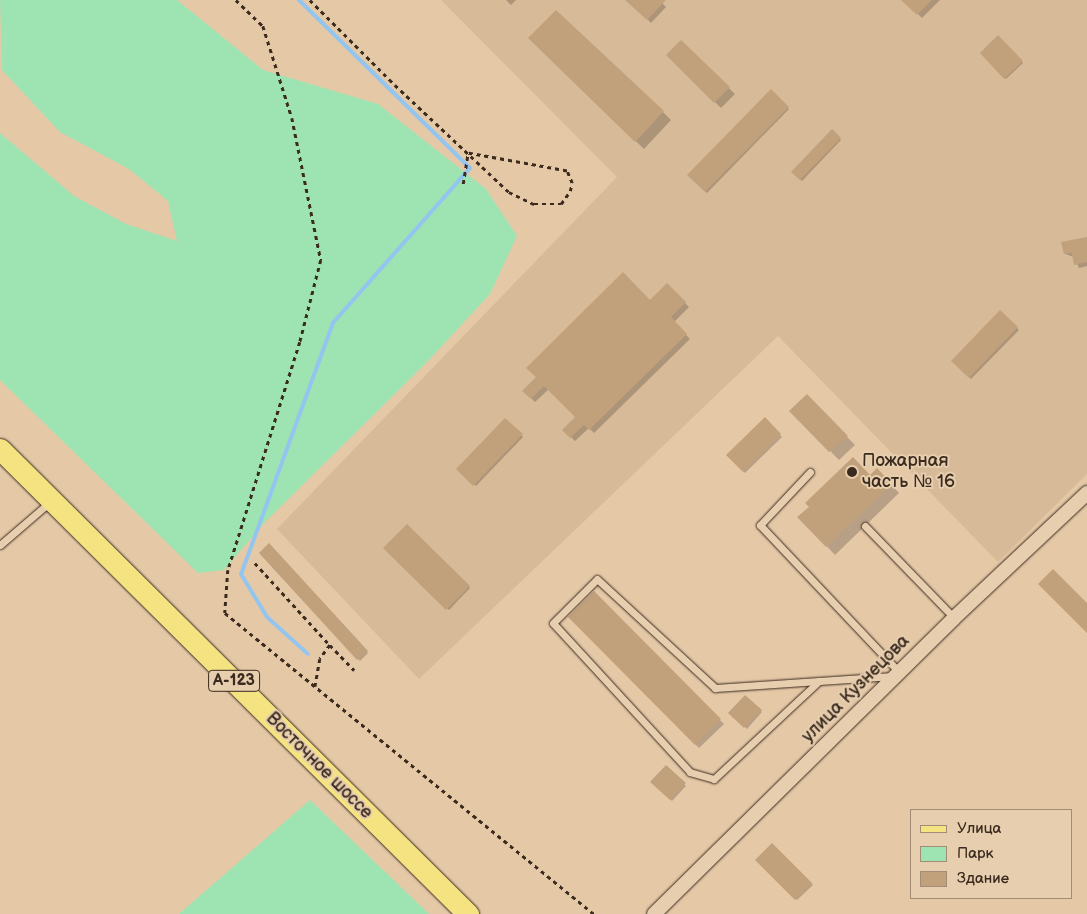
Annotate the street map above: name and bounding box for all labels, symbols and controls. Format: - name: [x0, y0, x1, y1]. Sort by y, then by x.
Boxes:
- place label: Пожарная часть № 16: [862, 451, 955, 494]
- marker: Пожарная часть № 16: [846, 466, 858, 478]
- street label: улица Кузнецова: [798, 631, 914, 747]
- road number: А-123: [208, 668, 260, 694]
- street label: Восточное шоссе: [261, 708, 377, 824]
- legend: [910, 809, 1072, 899]
- text: Улица: [957, 819, 1001, 838]
- text: Парк: [957, 844, 994, 863]
- text: Здание: [957, 869, 1009, 888]

